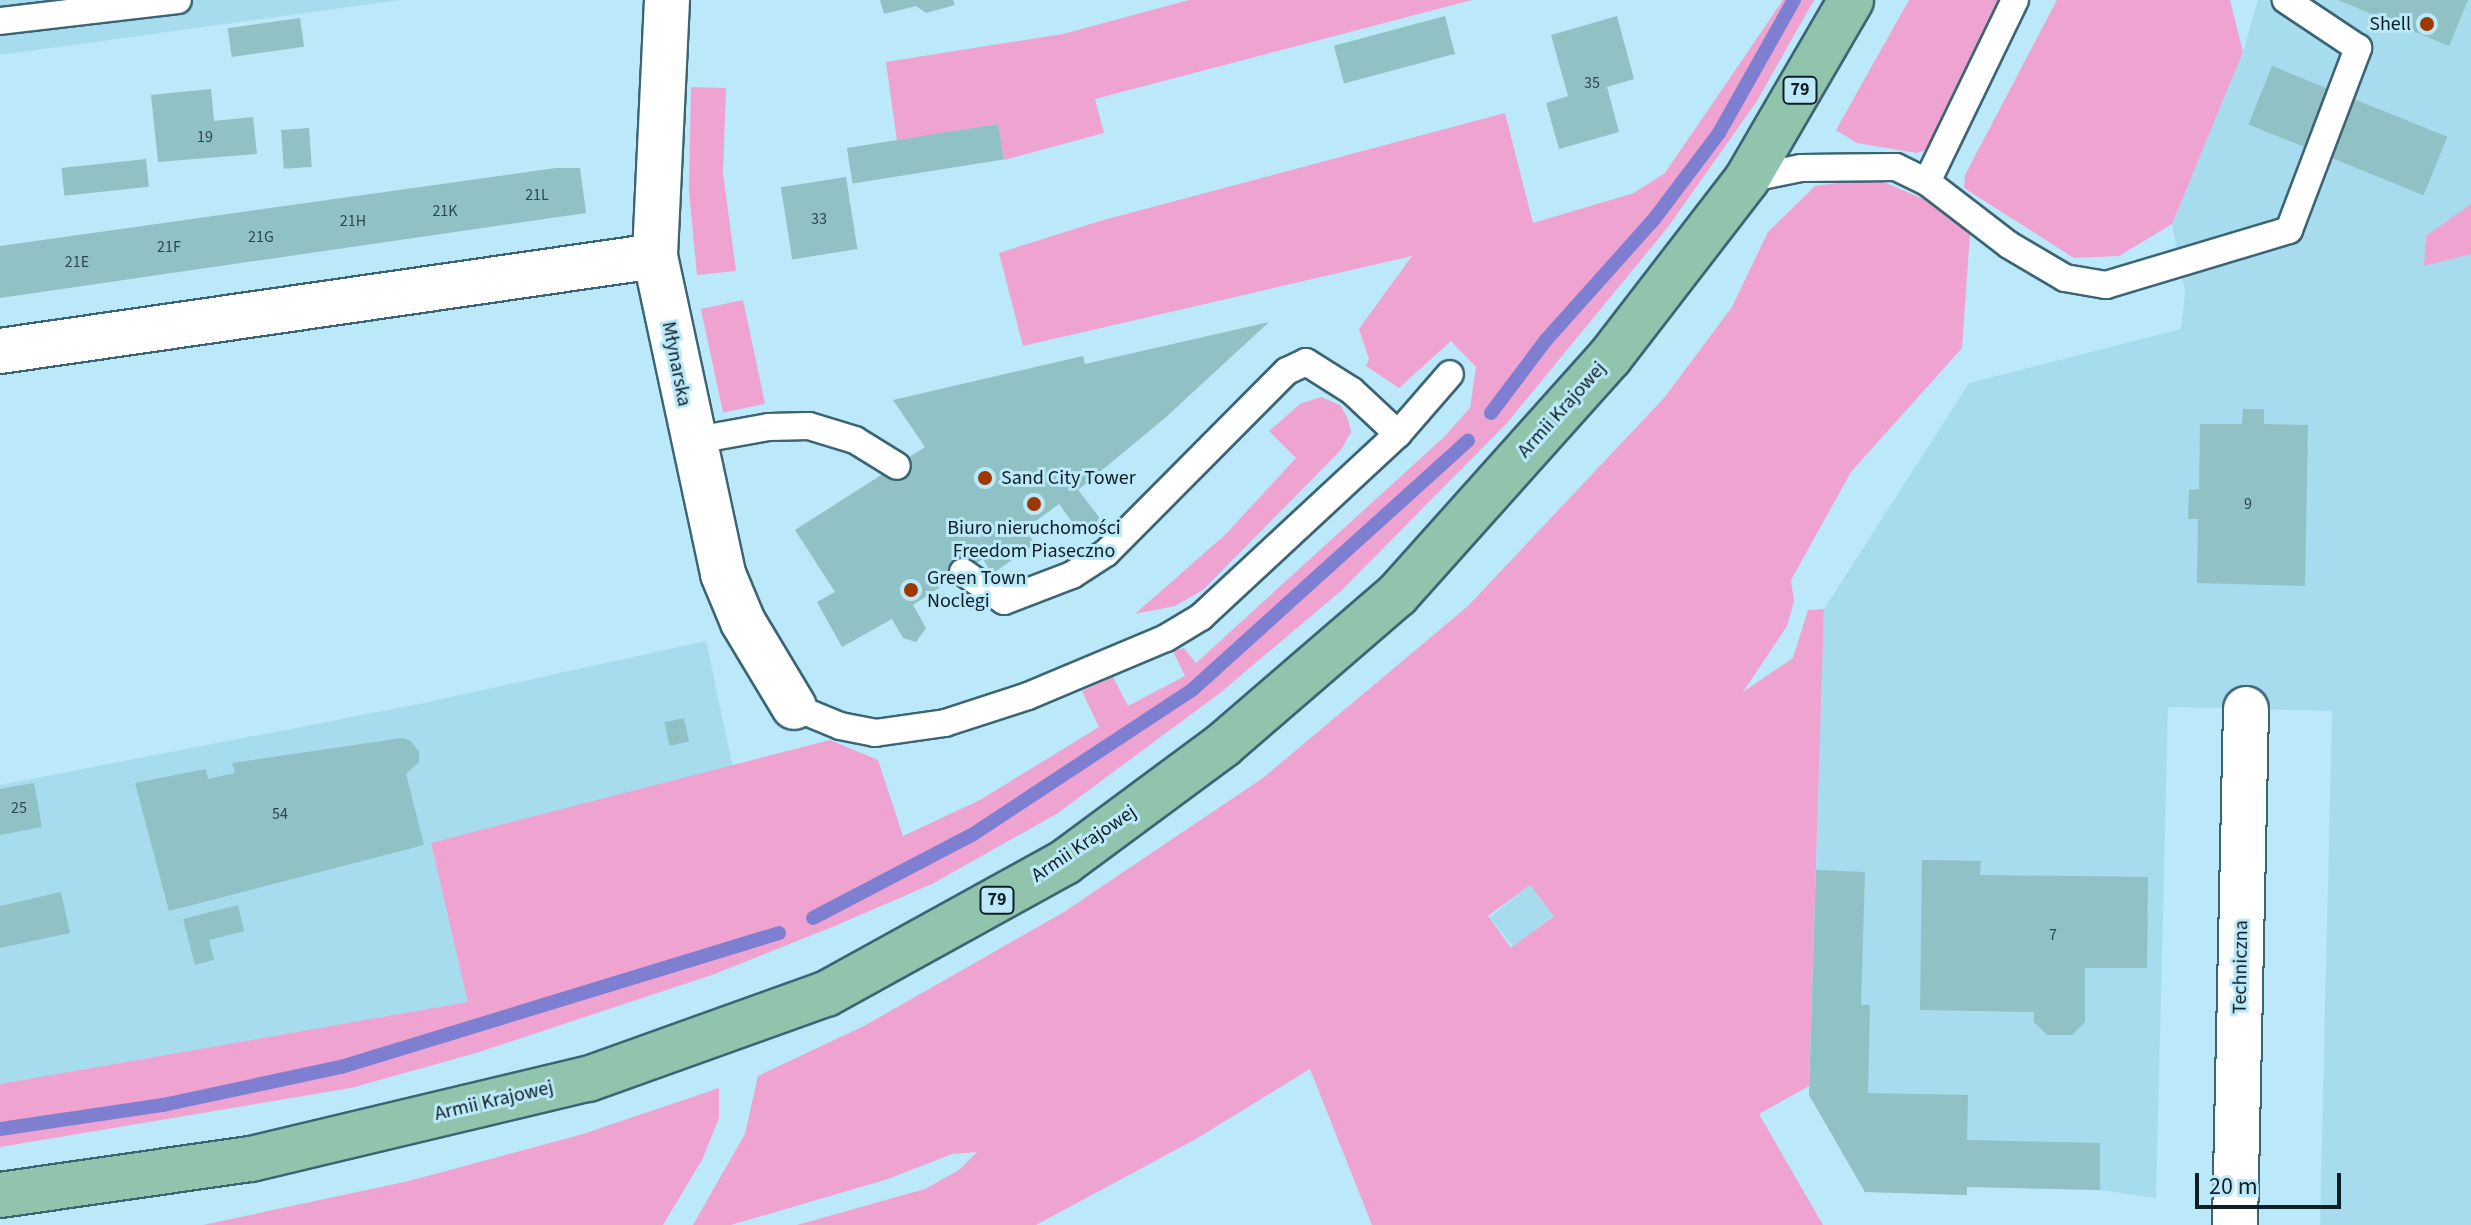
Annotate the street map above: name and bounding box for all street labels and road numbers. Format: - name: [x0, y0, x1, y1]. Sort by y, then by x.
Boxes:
- road number: 79: [1782, 76, 1818, 104]
- street label: Młynarska: [656, 320, 696, 408]
- street label: Armii Krajowej: [1513, 357, 1611, 463]
- street label: Armii Krajowej: [1027, 800, 1141, 888]
- road number: 79: [979, 886, 1015, 914]
- street label: Techniczna: [2228, 920, 2254, 1014]
- street label: Armii Krajowej: [432, 1076, 556, 1126]

